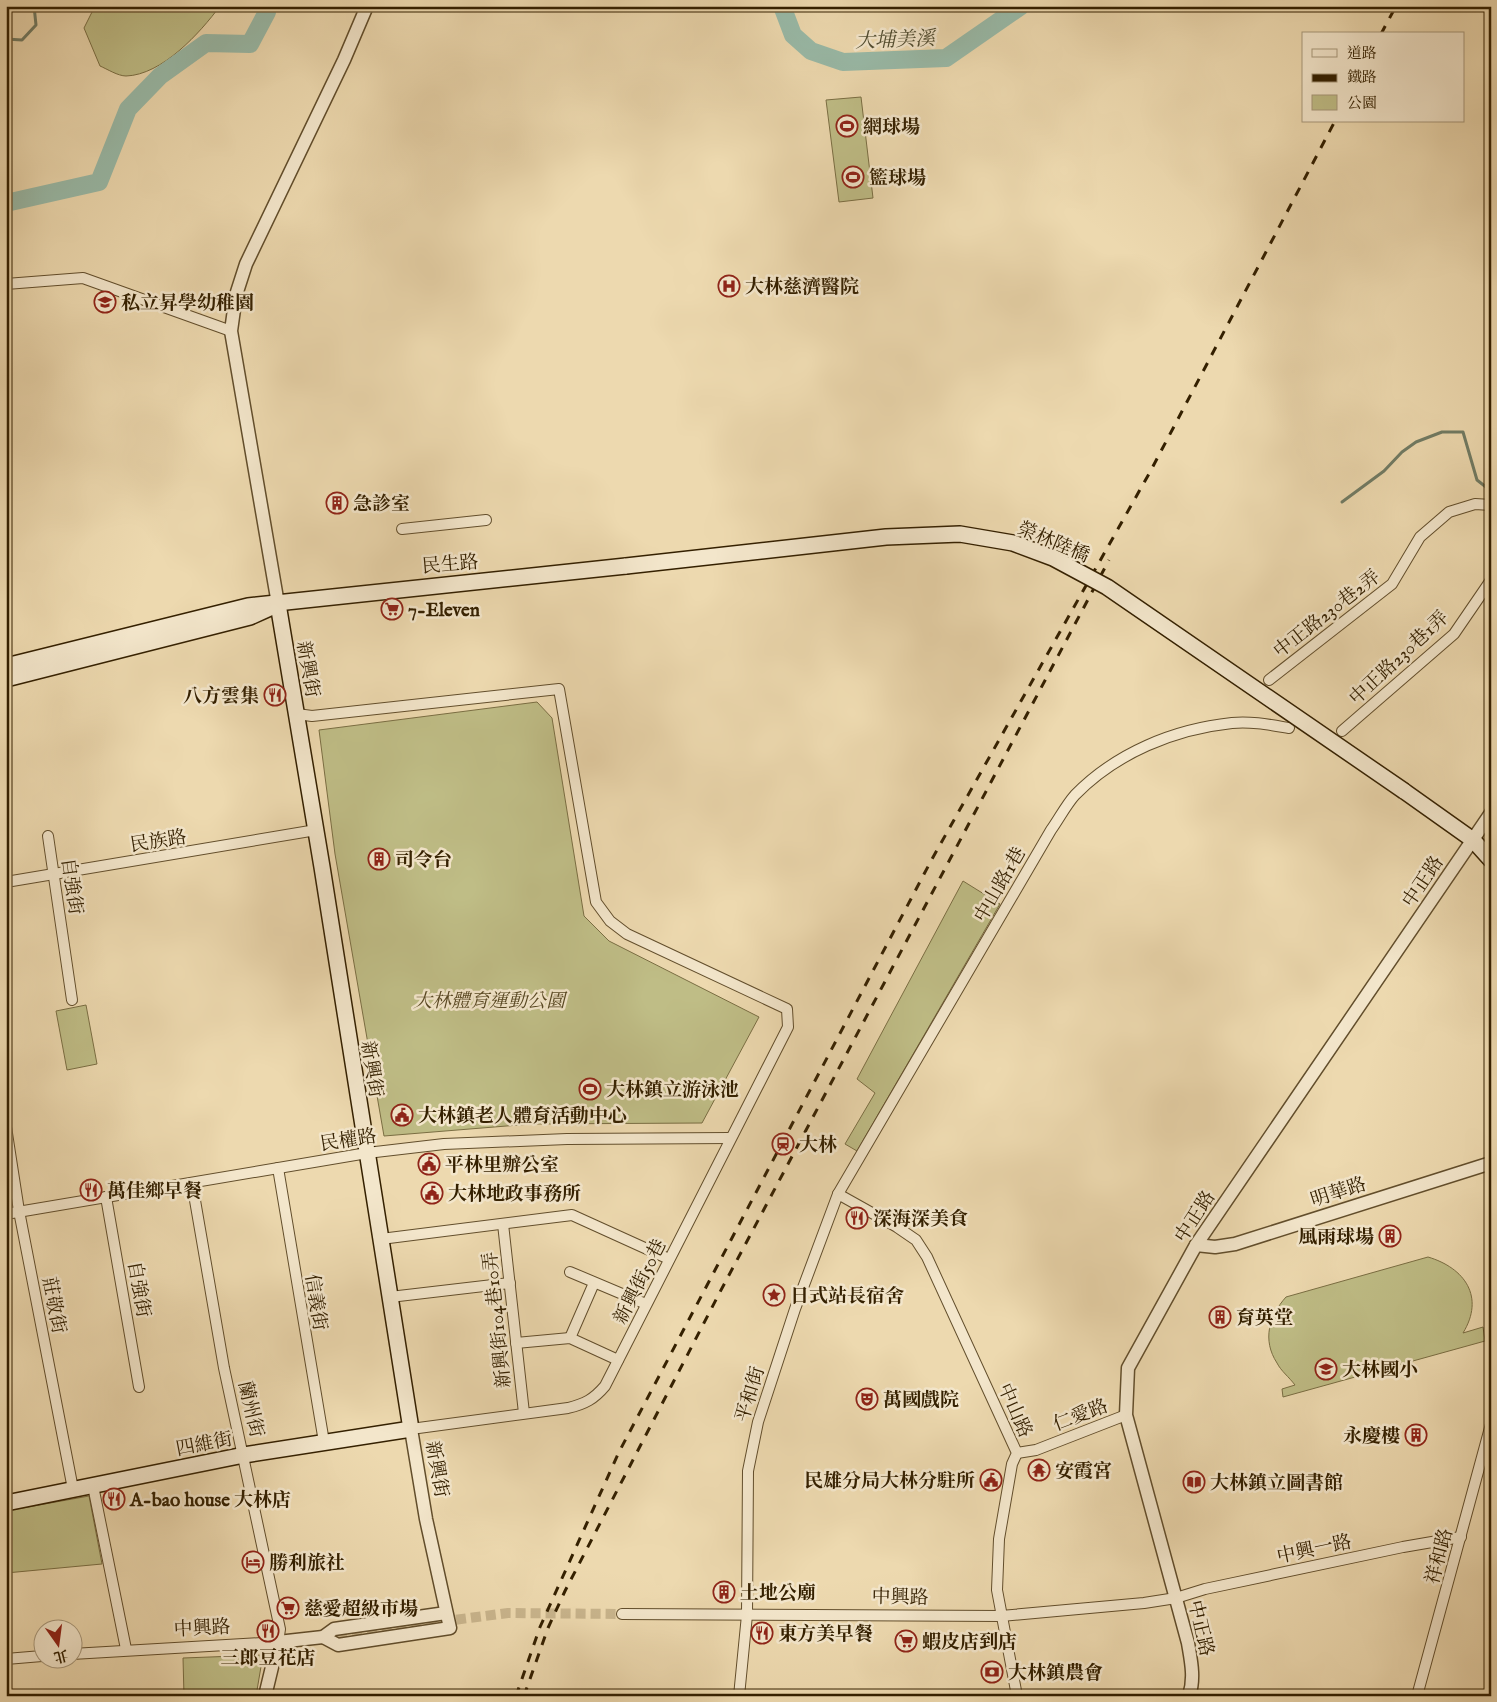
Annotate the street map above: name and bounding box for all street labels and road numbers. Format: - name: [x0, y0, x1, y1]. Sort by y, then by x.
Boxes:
- street label: 榮林陸橋: [1014, 517, 1093, 569]
- street label: 民生路: [421, 551, 480, 579]
- street label: 中正路230巷2弄: [1269, 565, 1386, 664]
- street label: 中正路230巷1弄: [1345, 606, 1454, 711]
- street label: 新興街: [290, 639, 324, 700]
- street label: 民族路: [128, 826, 188, 858]
- street label: 中山路1巷: [970, 843, 1032, 927]
- street label: 中正路: [1398, 852, 1450, 912]
- street label: 自強街: [55, 856, 87, 916]
- street label: 新興街: [355, 1039, 387, 1099]
- street label: 民權路: [318, 1125, 378, 1157]
- street label: 明華路: [1308, 1173, 1369, 1213]
- street label: 中正路: [1170, 1187, 1221, 1248]
- street label: 新興街50巷: [609, 1235, 672, 1328]
- street label: 新興街104巷10弄: [479, 1250, 517, 1389]
- street label: 自強街: [121, 1259, 155, 1320]
- street label: 信義街: [299, 1272, 331, 1332]
- street label: 莊敬街: [36, 1275, 70, 1336]
- street label: 平和街: [731, 1364, 771, 1425]
- street label: 蘭州街: [232, 1379, 268, 1440]
- street label: 中山路: [992, 1380, 1037, 1442]
- street label: 仁愛路: [1050, 1394, 1112, 1437]
- street label: 四維街: [174, 1428, 235, 1462]
- street label: 新興街: [419, 1439, 453, 1500]
- street label: 祥和路: [1421, 1526, 1459, 1587]
- street label: 中興一路: [1275, 1530, 1354, 1570]
- street label: 中興路: [871, 1586, 929, 1610]
- street label: 中正路: [1182, 1598, 1218, 1659]
- street label: 中興路: [173, 1616, 231, 1642]

